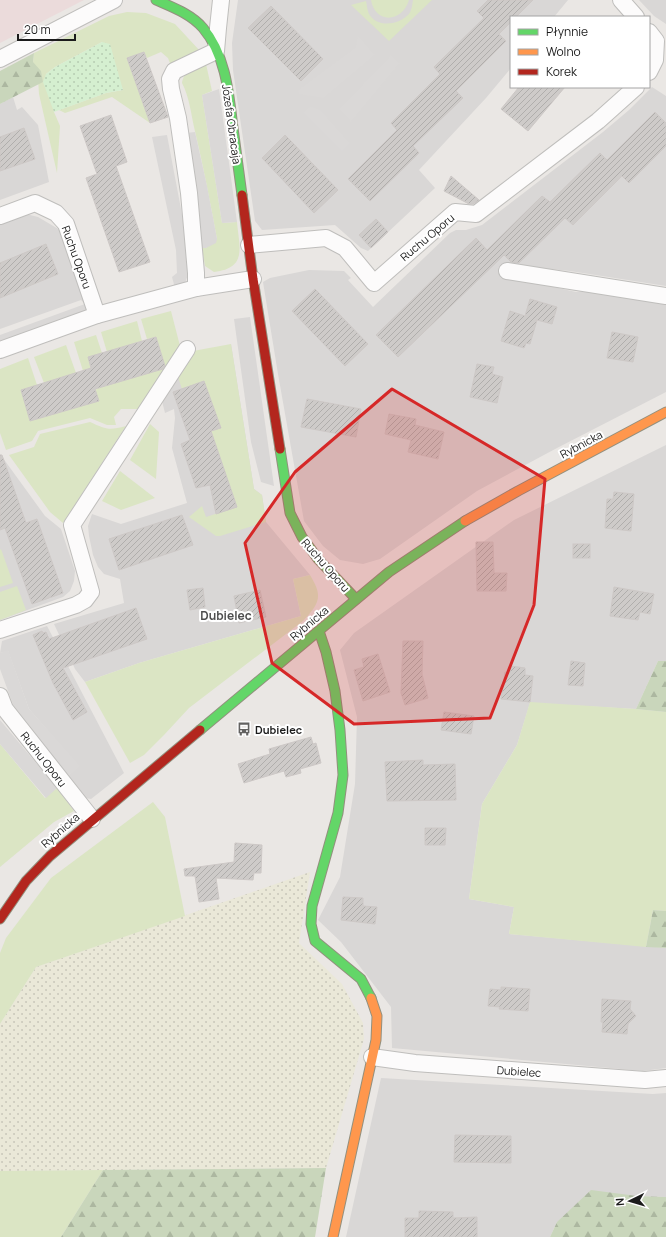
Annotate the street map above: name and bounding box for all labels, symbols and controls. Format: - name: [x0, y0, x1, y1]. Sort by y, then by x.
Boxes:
- scale bar: [18, 16, 75, 42]
- legend: [510, 16, 650, 88]
- text: 20 m: [24, 21, 51, 38]
- text: Płynnie: [546, 23, 588, 40]
- text: Wolno: [546, 43, 581, 60]
- text: Korek: [546, 63, 578, 80]
- street label: Józefa Obracaja: [219, 83, 245, 165]
- street label: Ruchu Oporu: [397, 210, 457, 264]
- street label: Ruchu Oporu: [59, 223, 95, 291]
- street label: Rybnicka: [557, 427, 605, 461]
- street label: Ruchu Oporu: [299, 535, 353, 595]
- street label: Rybnicka: [287, 602, 331, 644]
- district label: Dubielec: [200, 607, 252, 624]
- bus stop icon: Dubielec: [236, 721, 252, 737]
- place label: Dubielec: [255, 722, 302, 737]
- street label: Ruchu Oporu: [18, 728, 70, 790]
- street label: Rybnicka: [38, 809, 82, 851]
- street label: Dubielec: [496, 1062, 542, 1080]
- north arrow: [610, 1181, 650, 1221]
- text: N: [612, 1197, 627, 1207]

